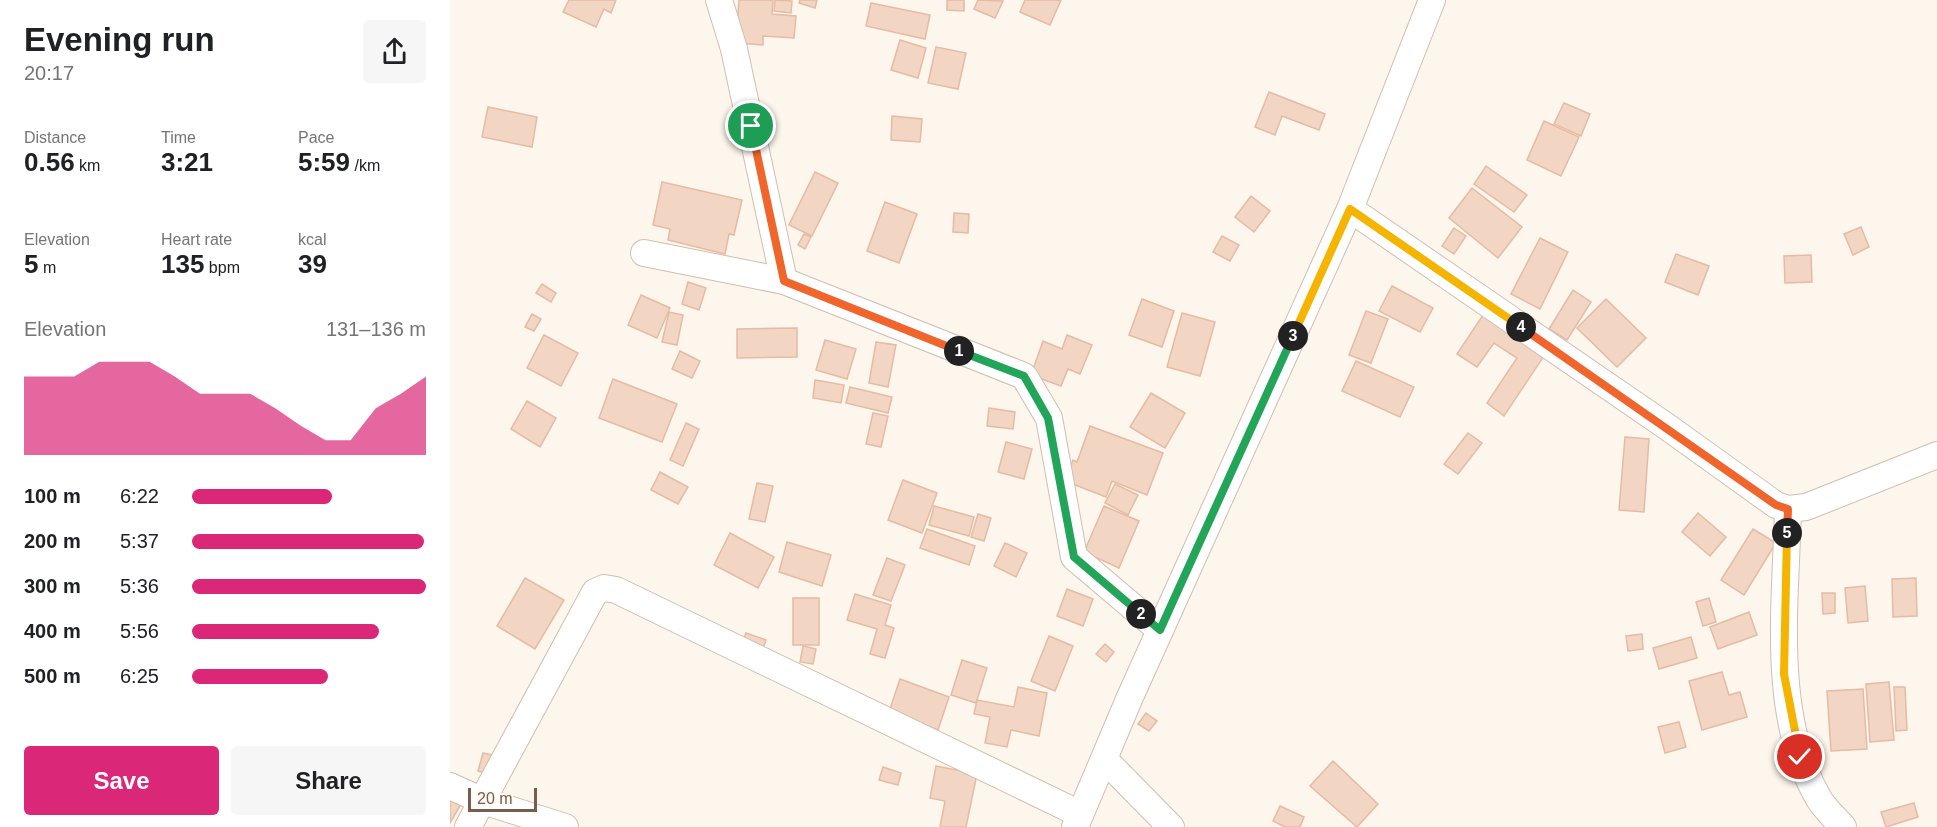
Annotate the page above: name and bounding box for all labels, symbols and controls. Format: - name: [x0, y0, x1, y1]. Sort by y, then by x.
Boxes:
- button: share: [363, 20, 426, 83]
- text: Evening run: [24, 21, 215, 58]
- text: 20:17: [24, 62, 74, 84]
- pin: [725, 100, 776, 151]
- icon: arrive: [734, 109, 767, 142]
- text: Distance: [24, 129, 86, 146]
- text: Time: [161, 129, 196, 146]
- text: Pace: [298, 129, 334, 146]
- text: 0.56: [24, 147, 75, 177]
- text: 3:21: [161, 147, 213, 177]
- text: 5:59: [298, 147, 350, 177]
- text: km: [75, 157, 100, 174]
- text: /km: [350, 157, 380, 174]
- text: Elevation: [24, 231, 90, 248]
- text: Heart rate: [161, 231, 232, 248]
- text: kcal: [298, 231, 326, 248]
- text: 5: [24, 249, 38, 279]
- text: 135: [161, 249, 204, 279]
- text: 39: [298, 249, 327, 279]
- text: m: [38, 259, 56, 276]
- text: bpm: [204, 259, 240, 276]
- pin: 4: [1506, 312, 1536, 342]
- text: Elevation: [24, 318, 106, 340]
- text: 131–136 m: [326, 318, 426, 340]
- text: 4: [1517, 318, 1525, 335]
- pin: 3: [1278, 321, 1308, 351]
- text: 3: [1289, 327, 1297, 344]
- pin: 1: [944, 336, 974, 366]
- text: 1: [955, 342, 963, 359]
- text: 100 m: [24, 485, 81, 507]
- text: 6:22: [120, 485, 159, 507]
- pin: 5: [1772, 518, 1802, 548]
- text: 5: [1783, 524, 1791, 541]
- text: 200 m: [24, 530, 81, 552]
- text: 5:37: [120, 530, 159, 552]
- text: 300 m: [24, 575, 81, 597]
- text: 5:36: [120, 575, 159, 597]
- pin: 2: [1126, 599, 1156, 629]
- text: 2: [1137, 605, 1145, 622]
- text: 400 m: [24, 620, 81, 642]
- text: 5:56: [120, 620, 159, 642]
- text: 500 m: [24, 665, 81, 687]
- text: 6:25: [120, 665, 159, 687]
- pin: [1774, 731, 1825, 782]
- icon: check: [1783, 740, 1816, 773]
- button: Save: [24, 746, 219, 815]
- button: Share: [231, 746, 426, 815]
- scale bar: [468, 785, 537, 812]
- text: 20 m: [477, 790, 513, 807]

